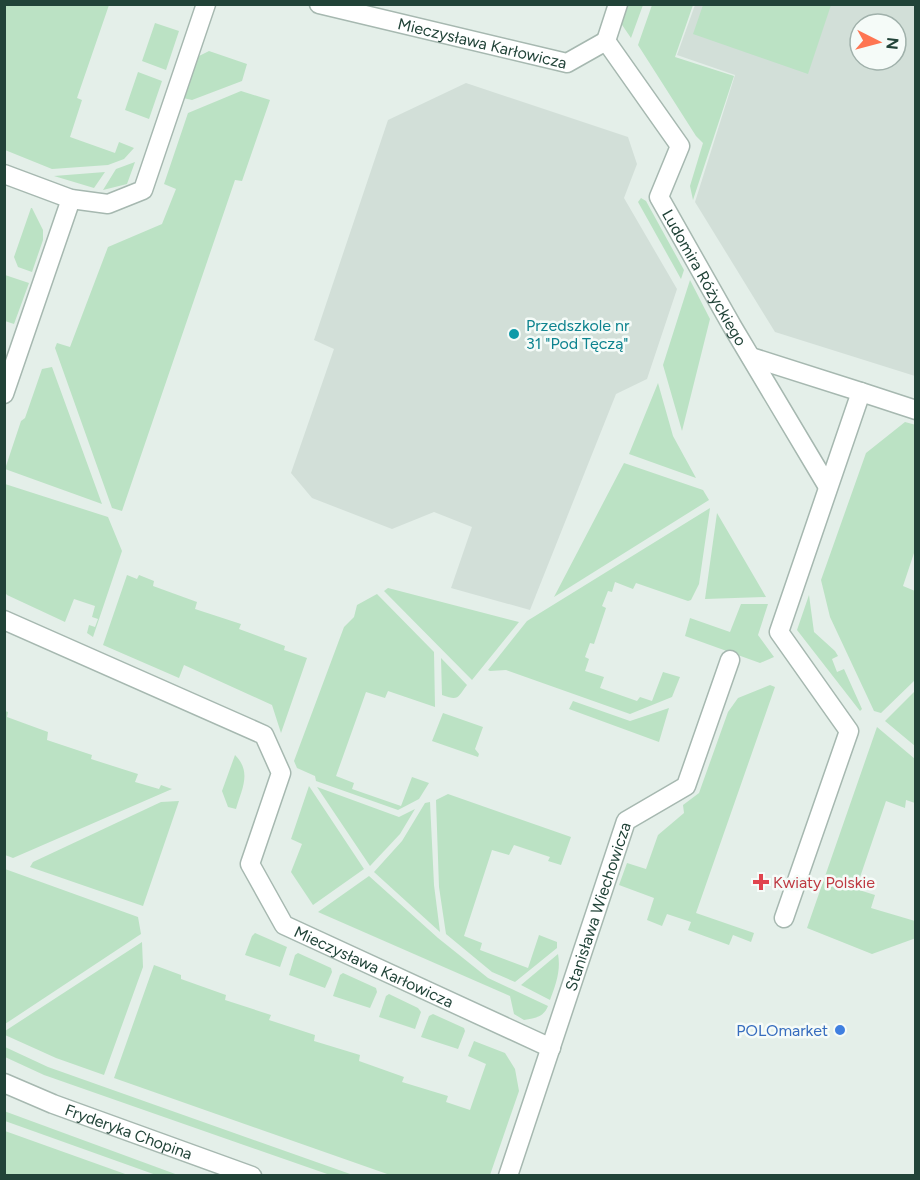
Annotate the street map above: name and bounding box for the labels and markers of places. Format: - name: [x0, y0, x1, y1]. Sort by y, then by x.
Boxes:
- place label: Przedszkole nr 31 "Pod Tęczą": [526, 316, 630, 353]
- marker: Przedszkole nr 31 "Pod Tęczą": [507, 327, 521, 341]
- place label: Kwiaty Polskie: [773, 873, 875, 892]
- marker: Kwiaty Polskie: [754, 875, 768, 889]
- place label: POLOmarket: [736, 1021, 828, 1040]
- marker: POLOmarket: [833, 1023, 847, 1037]

